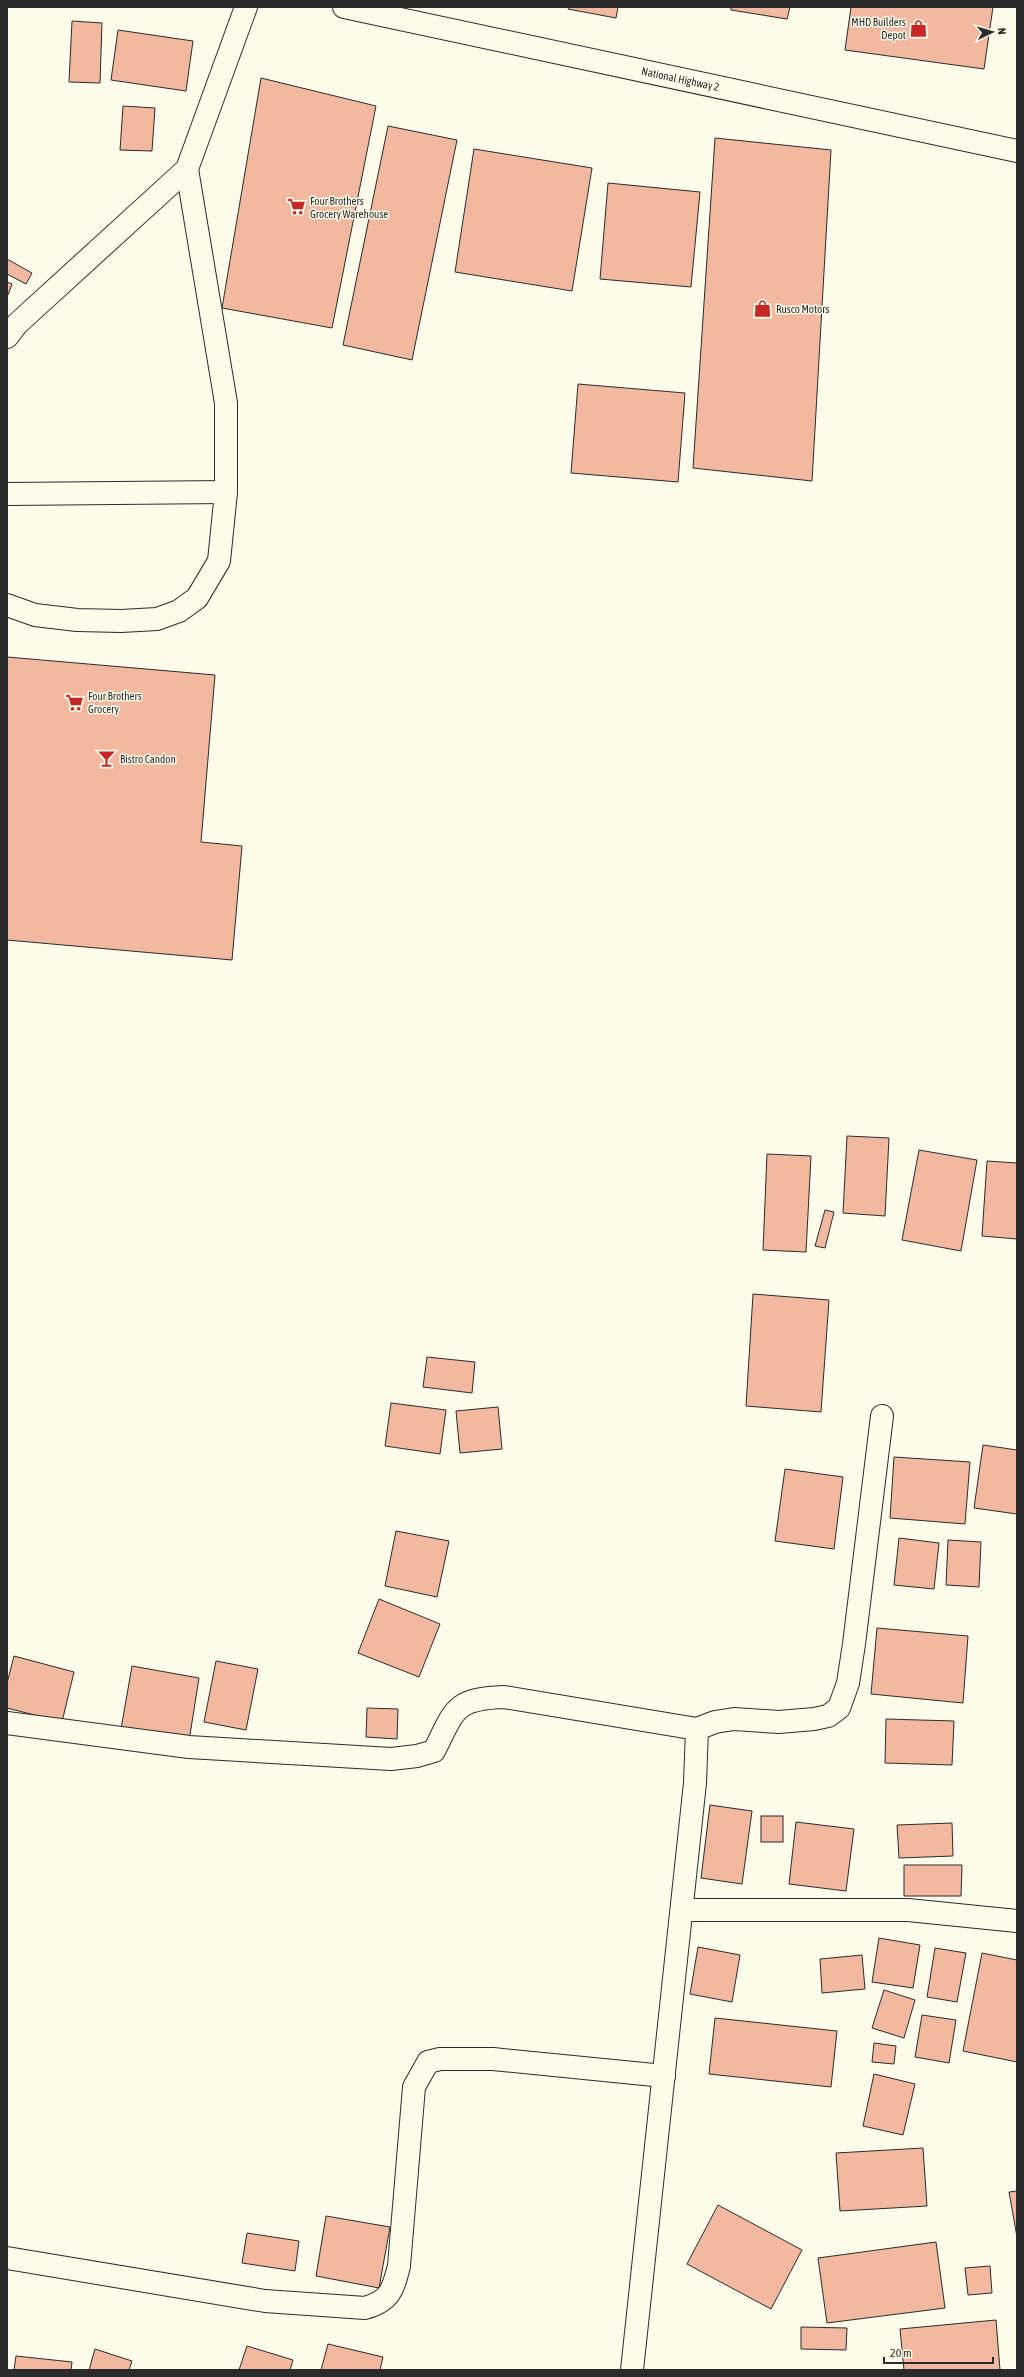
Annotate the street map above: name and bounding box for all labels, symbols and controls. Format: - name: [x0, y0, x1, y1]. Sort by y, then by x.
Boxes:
- north arrow: [972, 12, 1012, 52]
- place label: MHD Builders Depot: [851, 16, 906, 41]
- shop icon: MHD Builders Depot: [909, 18, 929, 38]
- text: N: [996, 27, 1008, 35]
- street label: National Highway 2: [640, 65, 720, 93]
- place label: Four Brothers Grocery Warehouse: [310, 195, 388, 220]
- supermarket icon: Four Brothers Grocery Warehouse: [287, 197, 307, 217]
- shop icon: Rusco Motors: [753, 299, 773, 319]
- place label: Rusco Motors: [776, 303, 829, 315]
- place label: Four Brothers Grocery: [88, 690, 142, 715]
- supermarket icon: Four Brothers Grocery: [65, 692, 85, 712]
- bar icon: Bistro Candon: [97, 749, 117, 769]
- place label: Bistro Candon: [120, 753, 176, 765]
- scale bar: [884, 2339, 993, 2365]
- text: 20 m: [890, 2346, 912, 2360]

